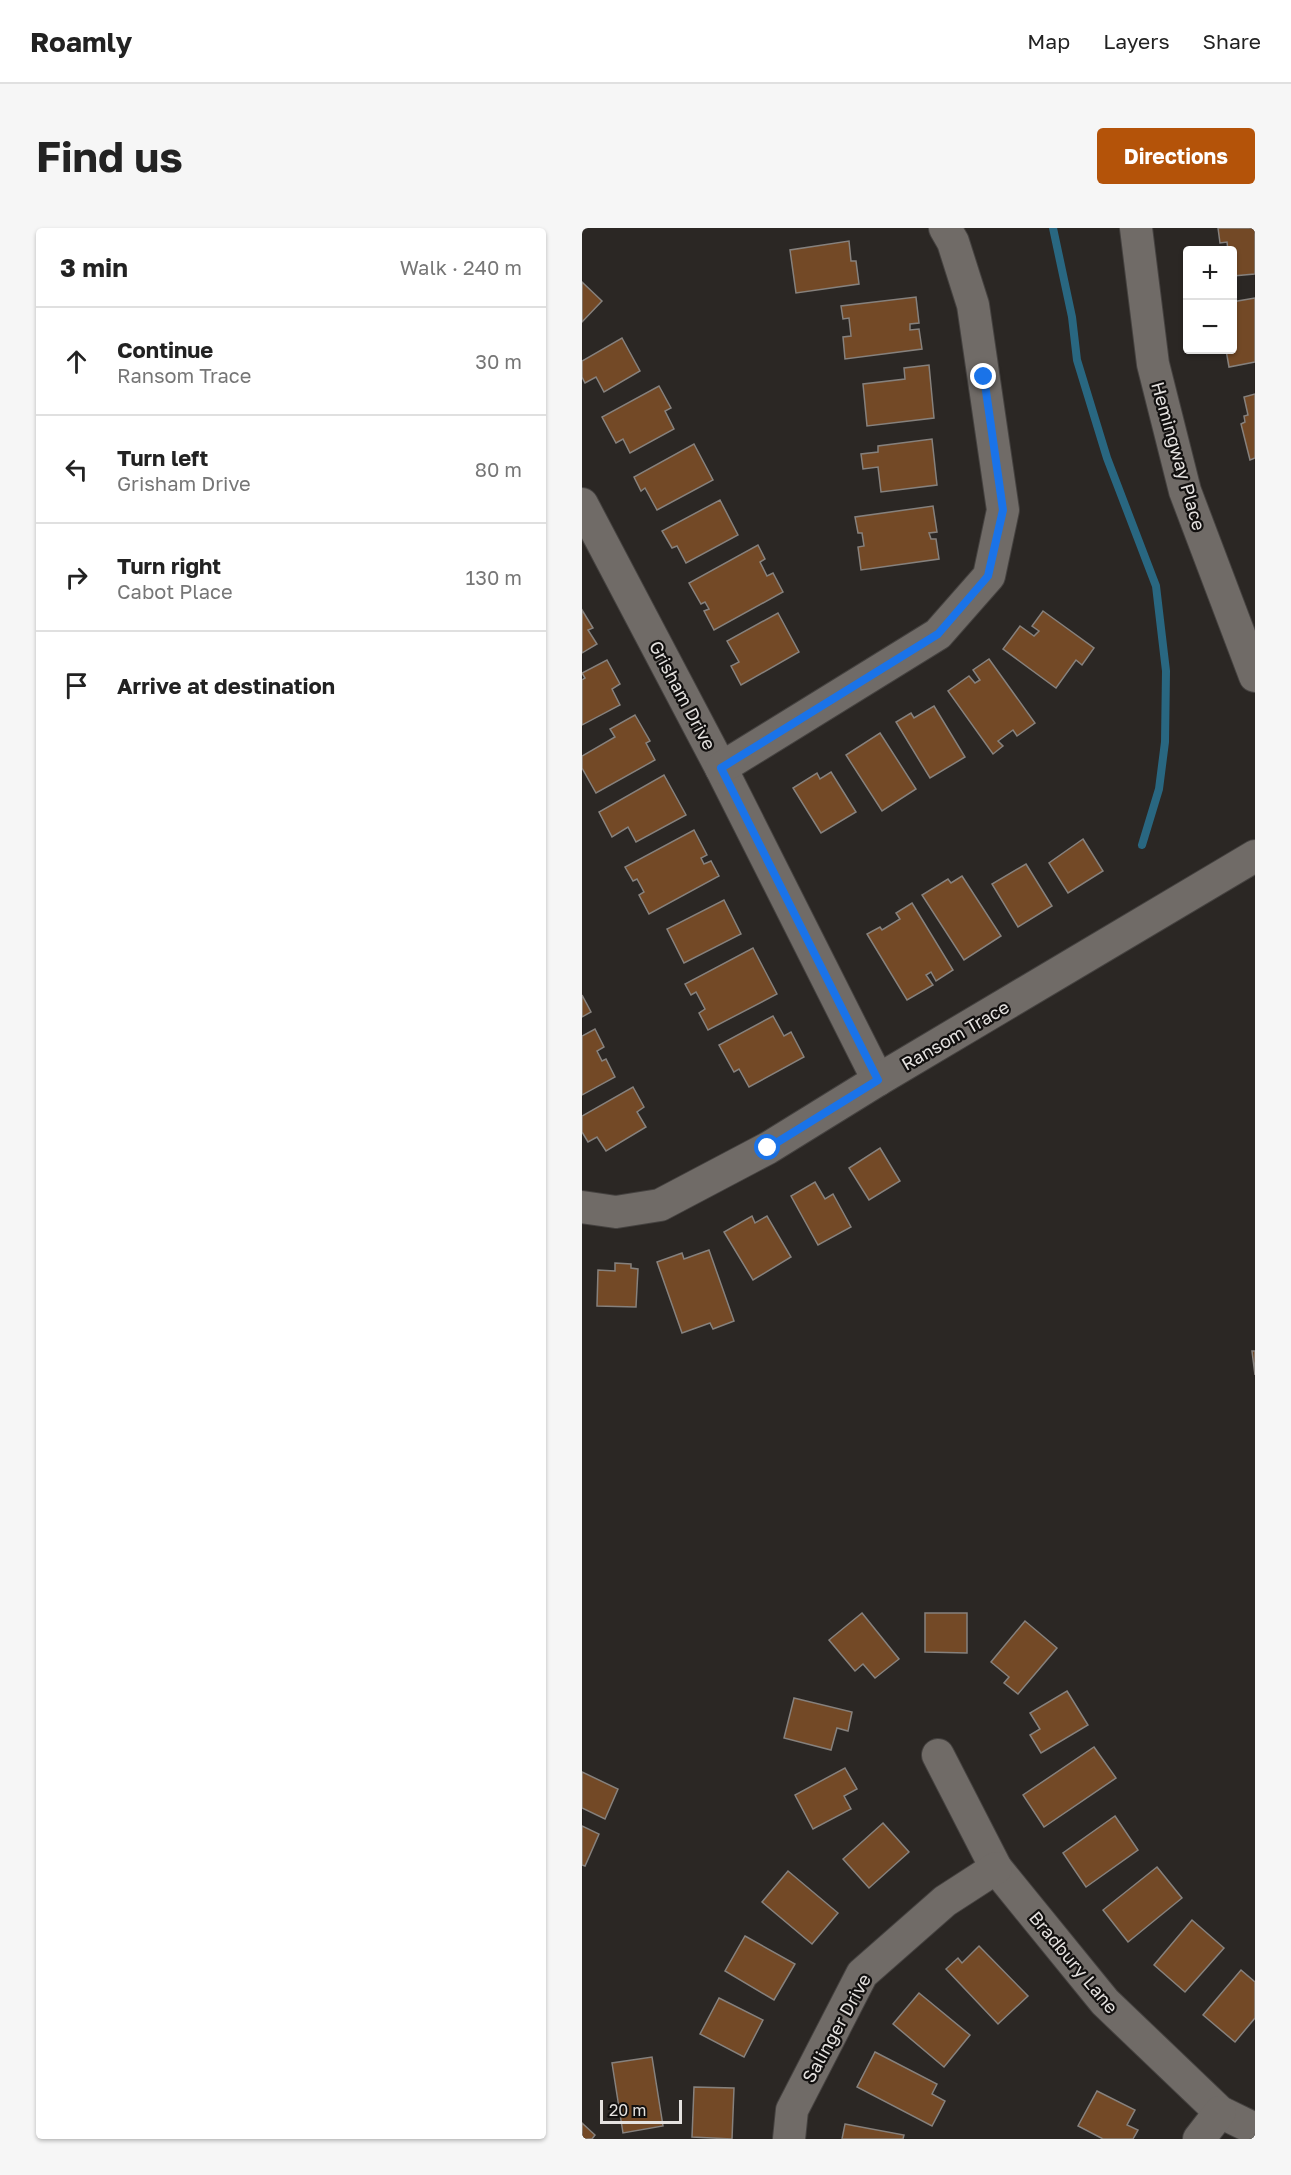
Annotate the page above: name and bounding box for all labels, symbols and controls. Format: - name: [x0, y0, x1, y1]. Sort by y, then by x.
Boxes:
- text: Roamly: [30, 25, 132, 58]
- text: Map: [1027, 28, 1070, 54]
- text: Layers: [1103, 28, 1170, 54]
- text: Share: [1203, 28, 1261, 54]
- button: Directions: [1097, 128, 1255, 184]
- text: Find us: [36, 131, 183, 181]
- map controls: [1183, 246, 1237, 354]
- button: +: [1183, 246, 1237, 300]
- text: 3 min: [60, 252, 128, 283]
- text: Walk · 240 m: [400, 255, 522, 279]
- button: −: [1183, 300, 1237, 354]
- text: Continue: [117, 336, 213, 363]
- icon: ahead: [60, 345, 93, 378]
- text: 30 m: [475, 349, 522, 373]
- text: Ransom Trace: [117, 363, 251, 387]
- route end: [970, 363, 996, 389]
- street label: Hemingway Place: [1147, 379, 1211, 533]
- text: Turn left: [117, 444, 208, 471]
- icon: left: [60, 453, 93, 486]
- text: 80 m: [475, 457, 522, 481]
- text: Grisham Drive: [117, 471, 251, 495]
- text: Turn right: [117, 552, 221, 579]
- icon: right: [60, 561, 93, 594]
- text: 130 m: [466, 565, 522, 589]
- text: Cabot Place: [117, 579, 233, 603]
- street label: Grisham Drive: [645, 637, 721, 753]
- icon: arrive: [60, 669, 93, 702]
- text: Arrive at destination: [117, 672, 335, 699]
- street label: Ransom Trace: [897, 995, 1013, 1075]
- route start: [754, 1134, 780, 1160]
- street label: Bradbury Lane: [1025, 1907, 1123, 2017]
- street label: Salinger Drive: [797, 1970, 875, 2086]
- scale bar: [600, 2097, 682, 2124]
- text: 20 m: [609, 2100, 646, 2120]

